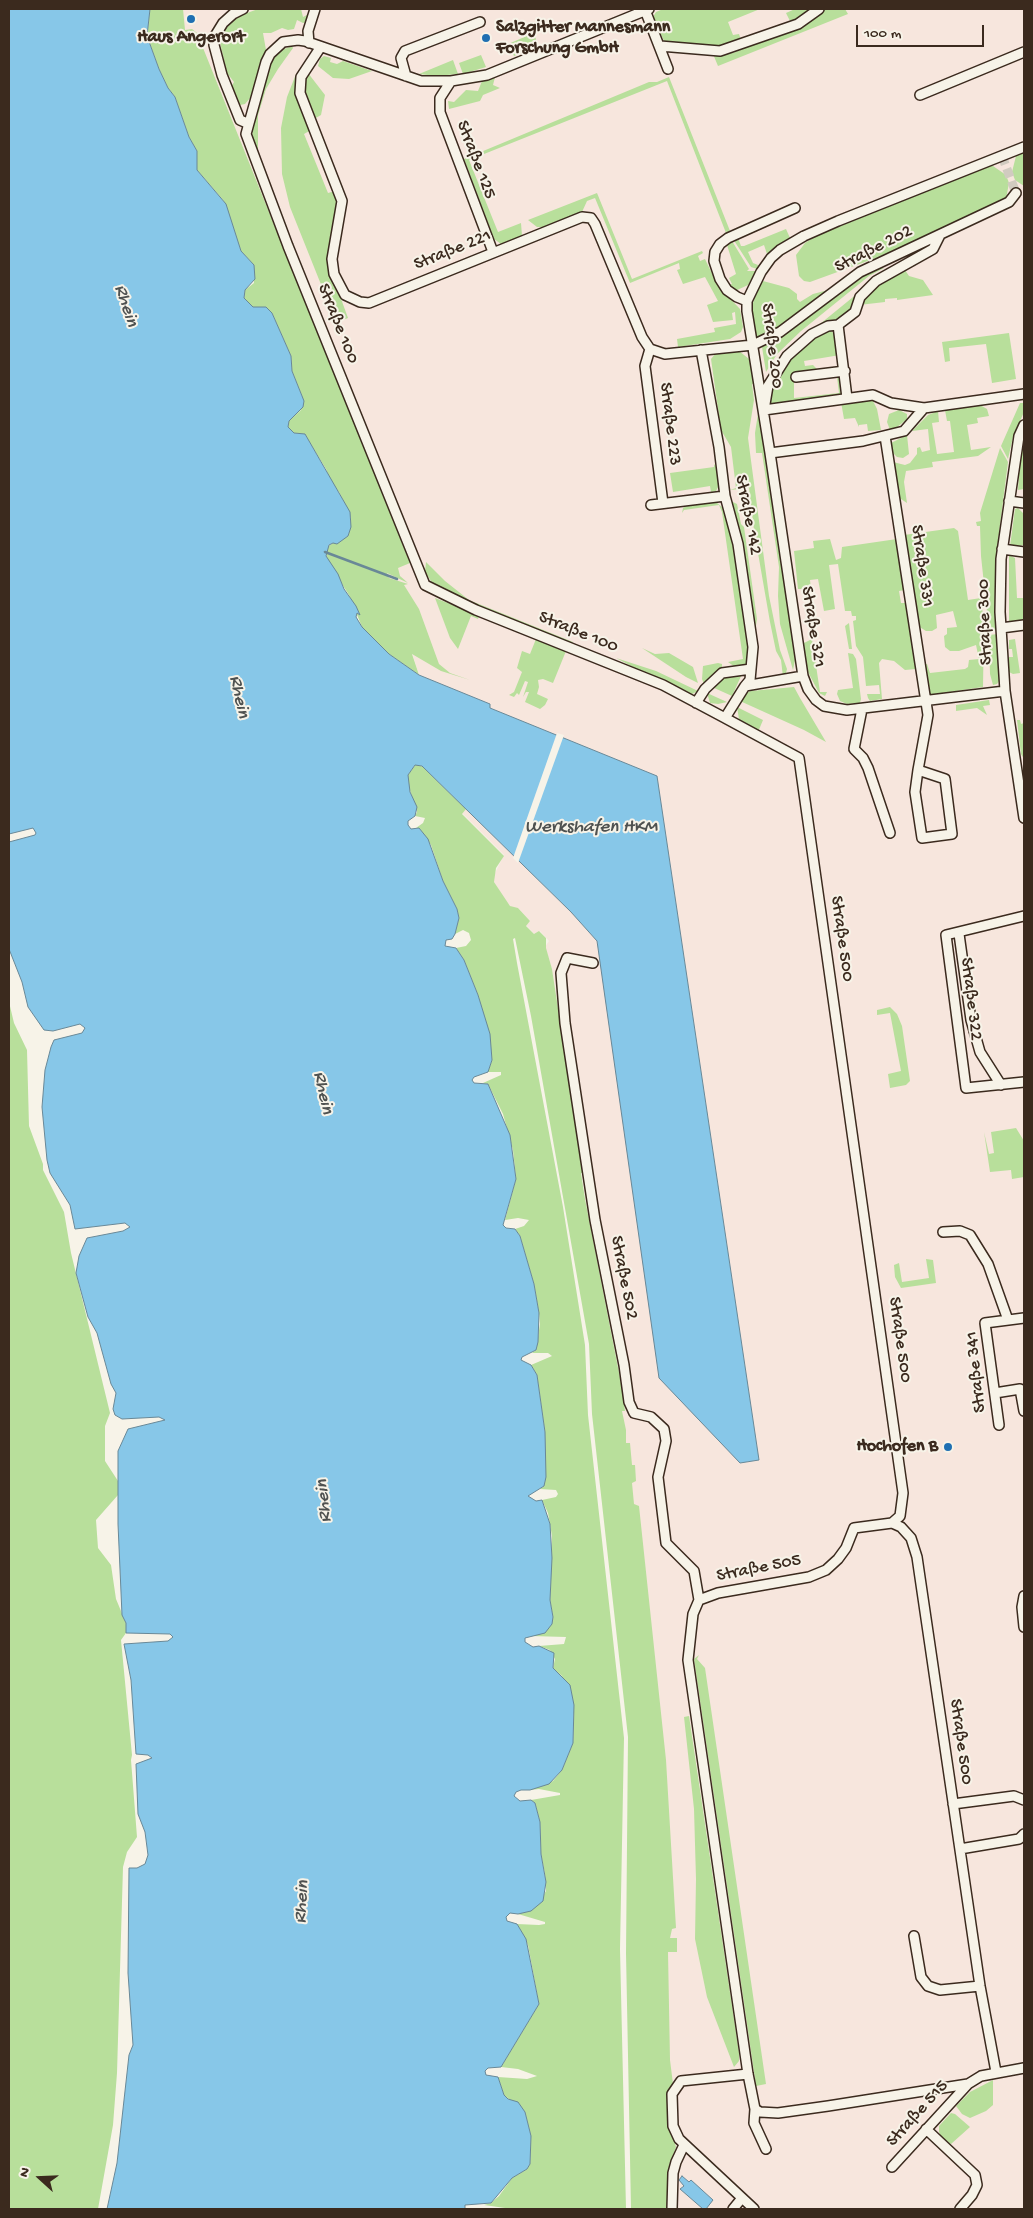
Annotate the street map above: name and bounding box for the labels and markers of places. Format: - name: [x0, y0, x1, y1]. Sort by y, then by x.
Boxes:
- marker: Haus Angerort: [185, 13, 197, 25]
- place label: Salzgitter Mannesmann Forschung GmbH: [496, 17, 670, 59]
- place label: Haus Angerort: [137, 27, 245, 49]
- marker: Salzgitter Mannesmann Forschung GmbH: [480, 32, 492, 44]
- place label: Hochofen B: [856, 1436, 938, 1458]
- marker: Hochofen B: [942, 1441, 954, 1453]

